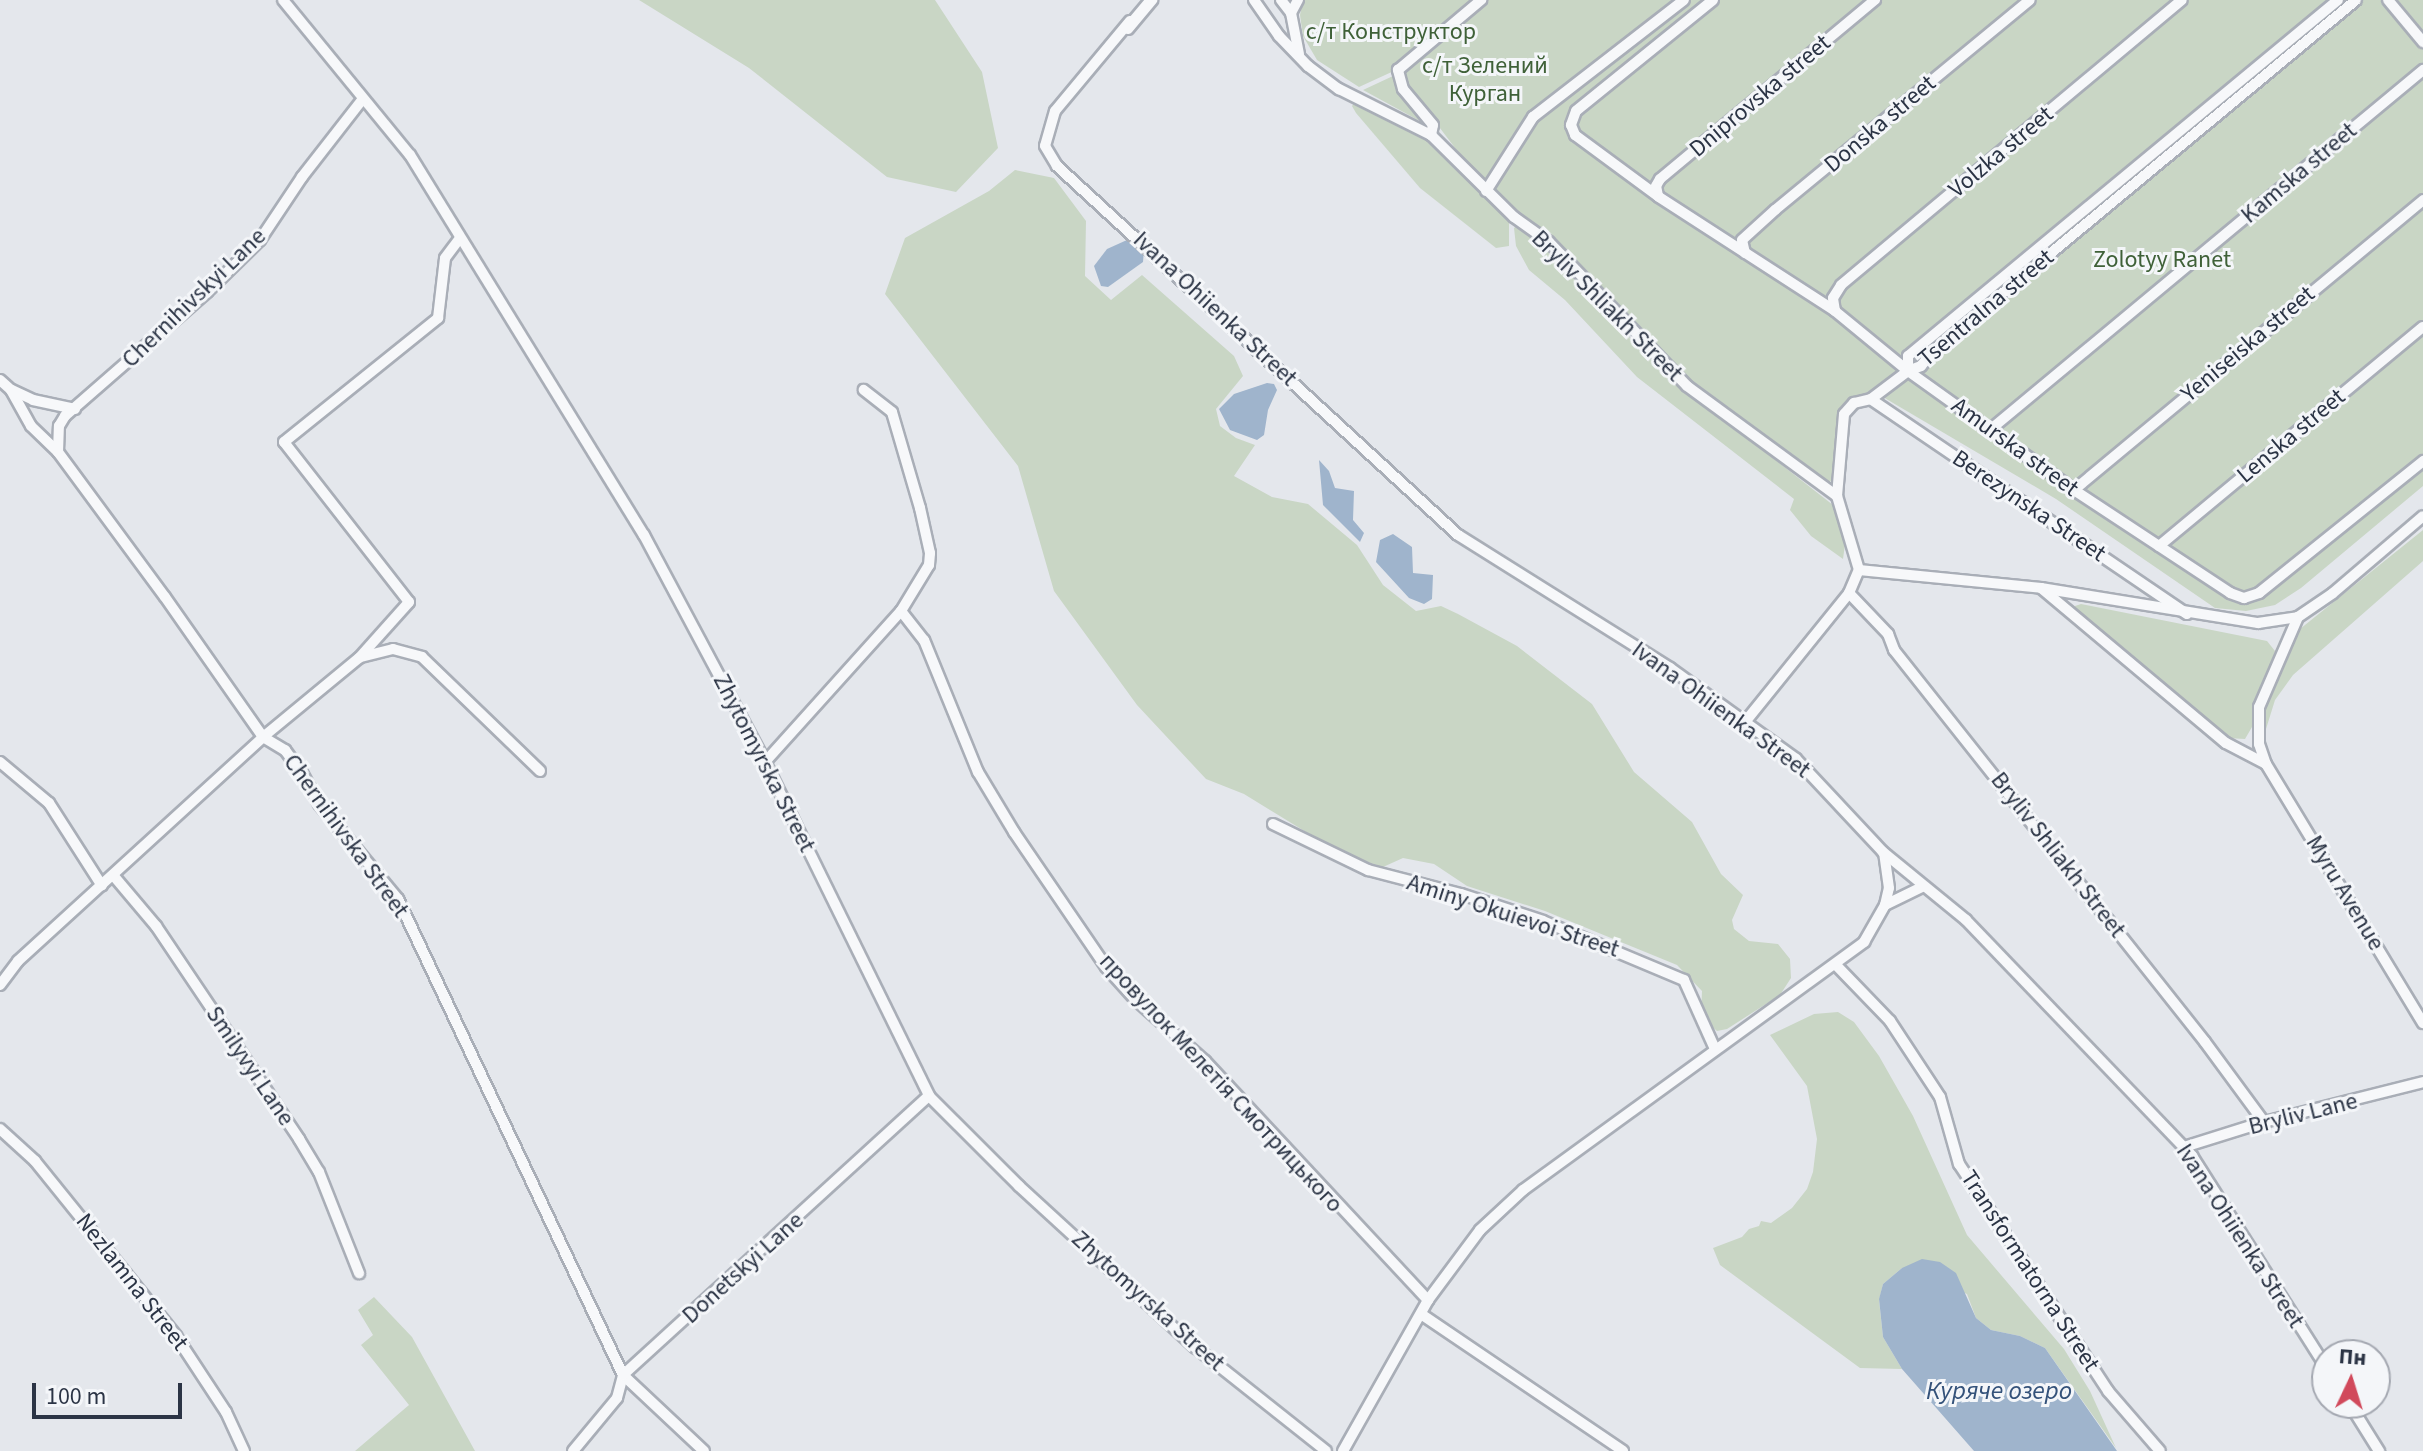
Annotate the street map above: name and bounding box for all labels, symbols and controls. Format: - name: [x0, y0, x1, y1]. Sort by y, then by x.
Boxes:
- park label: с/т Конструктор: [1306, 18, 1476, 46]
- street label: Dniprovska street: [1684, 29, 1836, 163]
- park label: с/т Зелений Курган: [1422, 52, 1548, 108]
- street label: Donska street: [1818, 69, 1942, 179]
- street label: Volzka street: [1943, 100, 2059, 204]
- street label: Kamska street: [2235, 116, 2363, 230]
- street label: Chernihivskyi Lane: [116, 222, 272, 374]
- street label: Bryliv Shliakh Street: [1525, 224, 1689, 388]
- street label: Ivana Ohiienka Street: [1127, 226, 1303, 392]
- street label: Tsentralna street: [1912, 243, 2060, 373]
- park label: Zolotyy Ranet: [2093, 246, 2231, 274]
- street label: Yeniseiska street: [2175, 280, 2321, 408]
- street label: Lenska street: [2231, 382, 2351, 490]
- street label: Amurska street: [1946, 391, 2084, 503]
- street label: Berezynska Street: [1947, 444, 2111, 568]
- street label: Ivana Ohiienka Street: [1626, 636, 1816, 784]
- street label: Zhytomyrska Street: [707, 669, 821, 857]
- street label: Chernihivska Street: [277, 749, 415, 923]
- street label: Bryliv Shliakh Street: [1984, 766, 2132, 944]
- street label: Myru Avenue: [2299, 830, 2391, 956]
- street label: Aminy Okuievoi Street: [1403, 868, 1623, 964]
- street label: провулок Мелетія Смотрицького: [1093, 947, 1349, 1219]
- street label: Smilyvyi Lane: [200, 1001, 300, 1131]
- street label: Bryliv Lane: [2246, 1087, 2360, 1141]
- street label: Ivana Ohiienka Street: [2170, 1139, 2310, 1333]
- street label: Transformatorna Street: [1954, 1165, 2106, 1377]
- street label: Donetskyi Lane: [676, 1206, 810, 1330]
- street label: Nezlamna Street: [70, 1208, 194, 1356]
- street label: Zhytomyrska Street: [1066, 1225, 1230, 1377]
- north arrow: [2311, 1339, 2391, 1419]
- text: Пн: [2338, 1340, 2367, 1374]
- scale bar: [36, 1367, 186, 1417]
- water label: Куряче озеро: [1926, 1375, 2072, 1407]
- text: 100 m: [46, 1379, 106, 1414]

